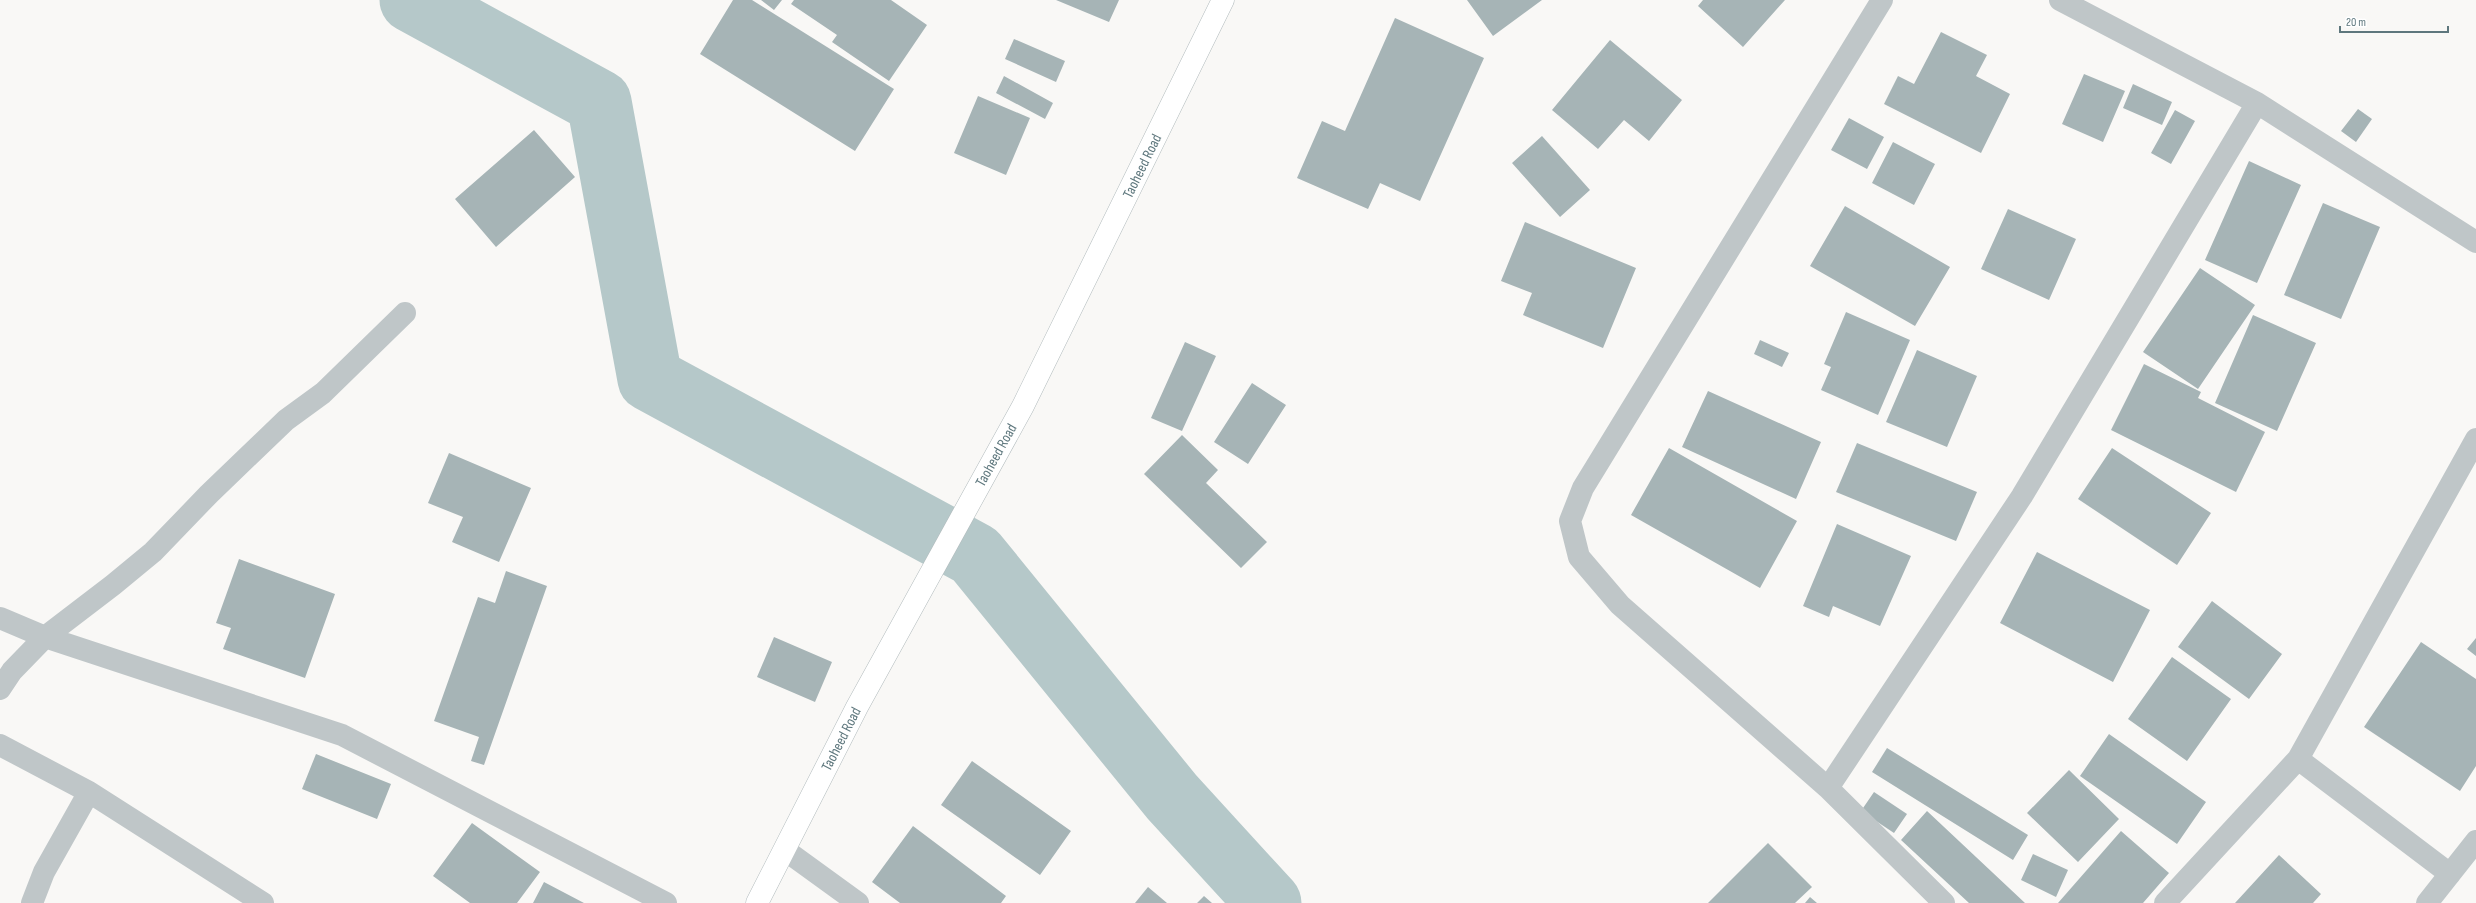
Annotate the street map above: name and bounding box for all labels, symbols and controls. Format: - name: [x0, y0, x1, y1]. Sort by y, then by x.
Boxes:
- scale bar: [2340, 8, 2448, 34]
- text: 20 m: [2346, 15, 2366, 30]
- street label: Taoheed Road: [1119, 131, 1166, 201]
- street label: Taoheed Road: [971, 420, 1022, 490]
- street label: Taoheed Road: [817, 704, 866, 774]

